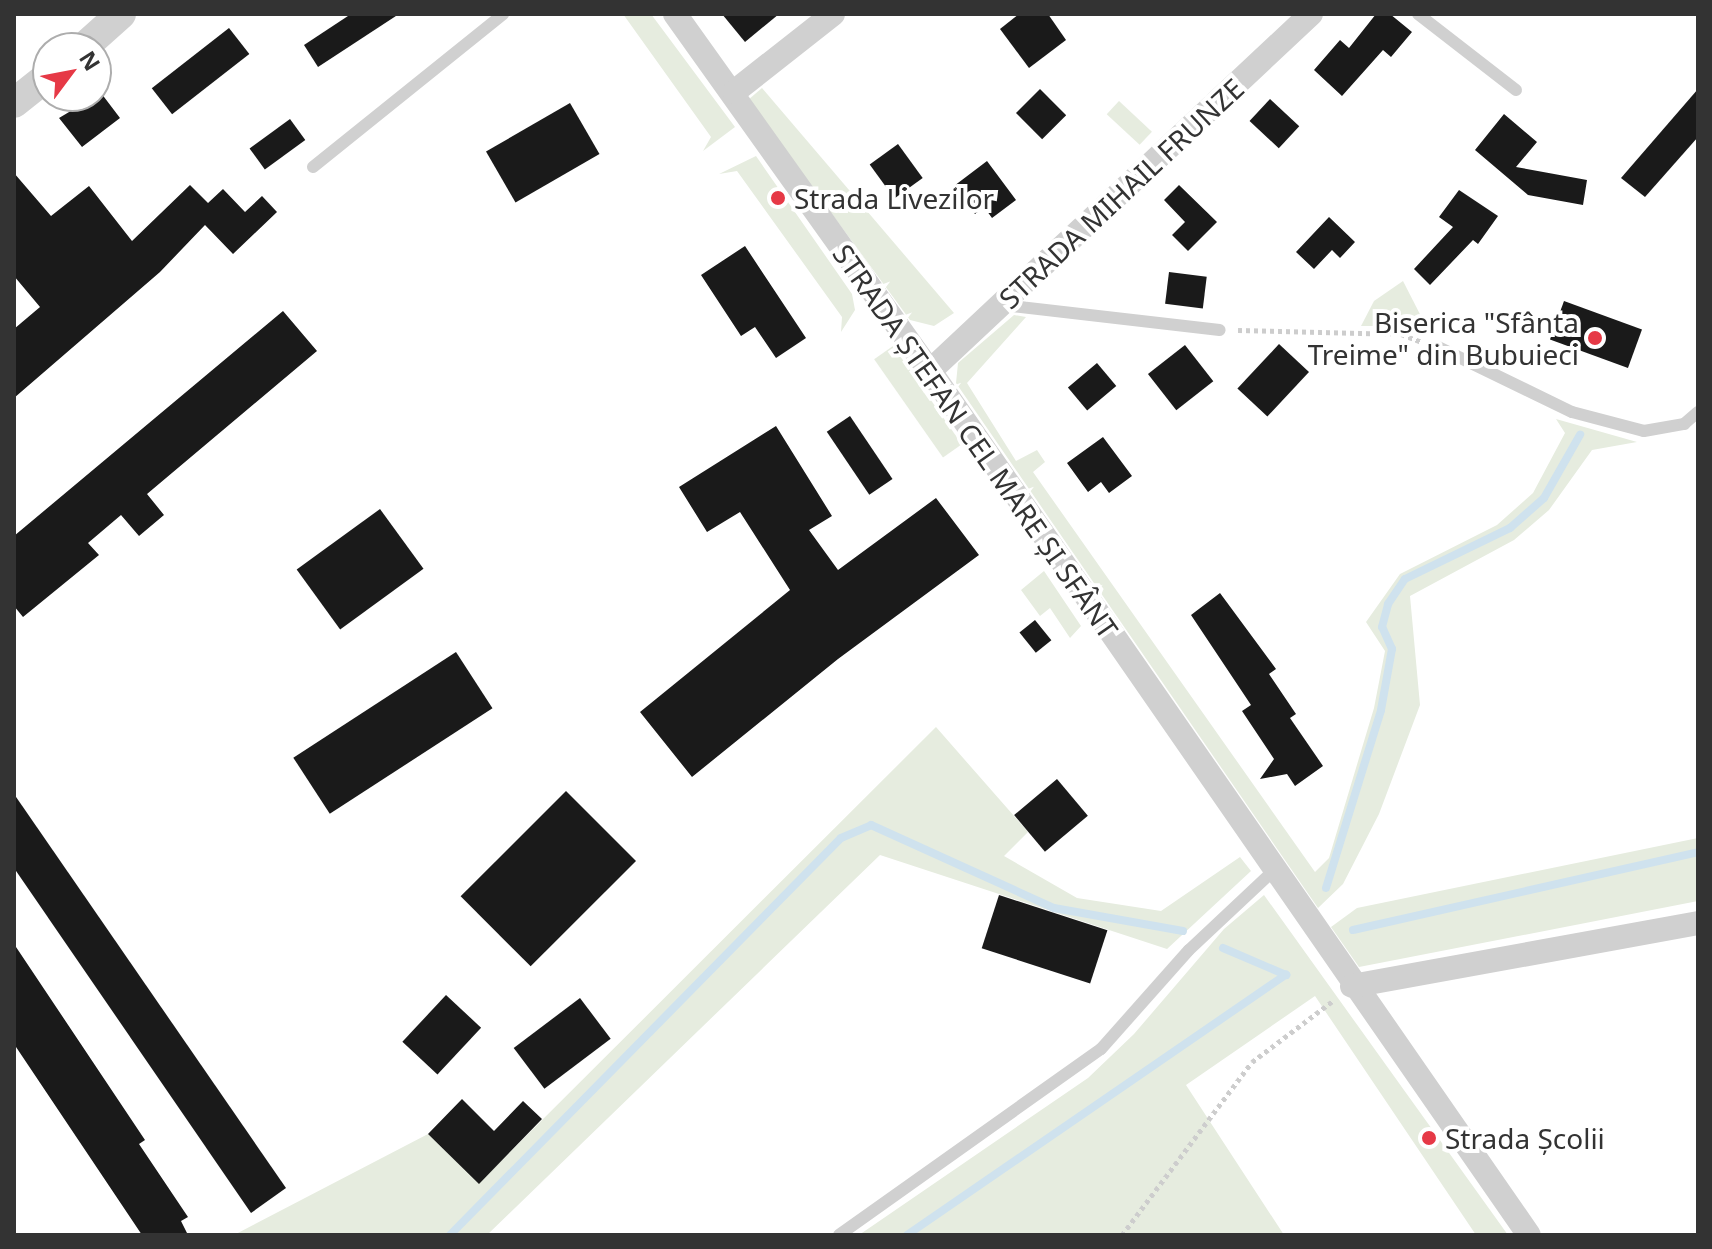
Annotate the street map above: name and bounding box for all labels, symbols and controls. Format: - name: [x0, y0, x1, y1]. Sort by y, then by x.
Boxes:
- north arrow: [32, 32, 112, 112]
- text: N: [73, 45, 108, 76]
- street label: STRADA MIHAIL FRUNZE: [992, 71, 1250, 315]
- place label: Strada Livezilor: [794, 181, 994, 215]
- marker: Strada Livezilor: [769, 189, 787, 207]
- street label: STRADA ȘTEFAN CEL MARE ȘI SFÂNT: [827, 238, 1125, 644]
- place label: Biserica "Sfânta Treime" din Bubuieci: [1308, 305, 1579, 371]
- marker: Biserica "Sfânta Treime" din Bubuieci: [1586, 329, 1604, 347]
- place label: Strada Școlii: [1445, 1121, 1605, 1155]
- marker: Strada Școlii: [1420, 1129, 1438, 1147]

